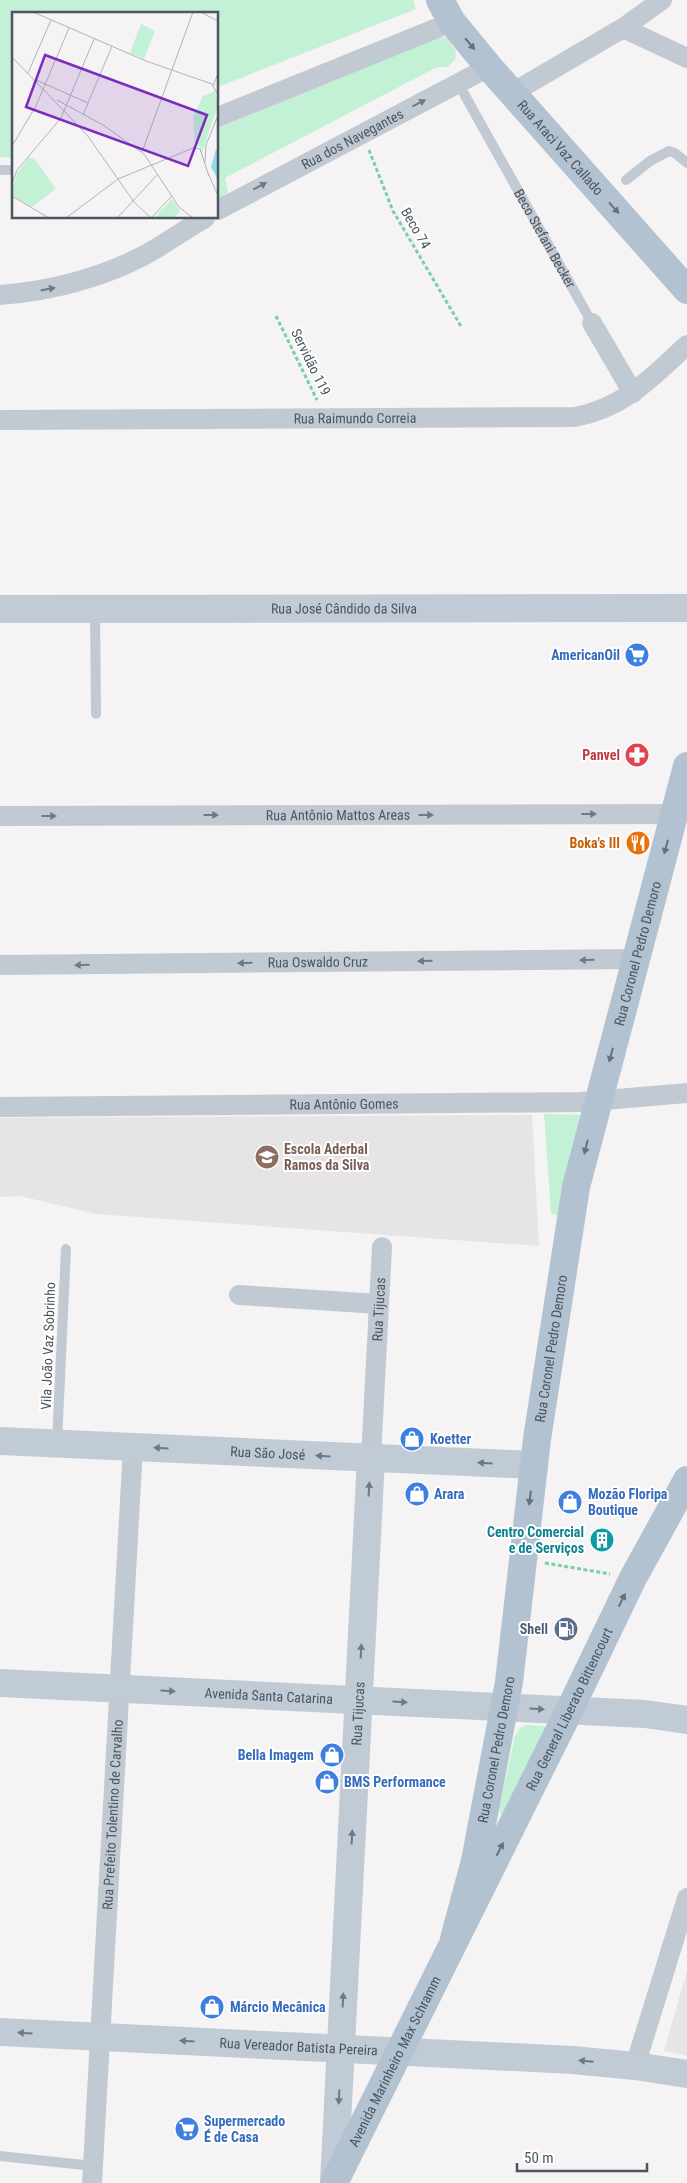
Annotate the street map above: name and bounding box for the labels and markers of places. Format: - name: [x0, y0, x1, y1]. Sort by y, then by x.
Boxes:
- supermarket icon: AmericanOil: [624, 642, 650, 668]
- place label: AmericanOil: [551, 647, 620, 663]
- pharmacy icon: Panvel: [624, 742, 650, 768]
- place label: Panvel: [582, 747, 620, 763]
- restaurant icon: Boka's III: [625, 830, 651, 856]
- place label: Boka's III: [569, 835, 620, 851]
- place label: Escola Aderbal Ramos da Silva: [284, 1141, 370, 1173]
- school or university icon: Escola Aderbal Ramos da Silva: [254, 1144, 280, 1170]
- shop icon: Koetter: [399, 1426, 425, 1452]
- place label: Koetter: [430, 1431, 472, 1447]
- shop icon: Arara: [404, 1481, 430, 1507]
- place label: Arara: [434, 1486, 465, 1502]
- place label: Mozão Floripa Boutique: [588, 1486, 668, 1518]
- shop icon: Mozão Floripa Boutique: [557, 1489, 583, 1515]
- place label: Centro Comercial e de Serviços: [487, 1524, 584, 1556]
- building icon: Centro Comercial e de Serviços: [589, 1527, 615, 1553]
- fuel station icon: Shell: [553, 1616, 579, 1642]
- place label: Shell: [520, 1621, 548, 1637]
- shop icon: Bella Imagem: [319, 1742, 345, 1768]
- place label: Bella Imagem: [238, 1747, 314, 1763]
- shop icon: BMS Performance: [314, 1769, 340, 1795]
- place label: BMS Performance: [344, 1774, 446, 1790]
- shop icon: Márcio Mecânica: [199, 1994, 225, 2020]
- place label: Márcio Mecânica: [230, 1999, 326, 2015]
- place label: Supermercado É de Casa: [204, 2113, 285, 2145]
- supermarket icon: Supermercado É de Casa: [174, 2116, 200, 2142]

